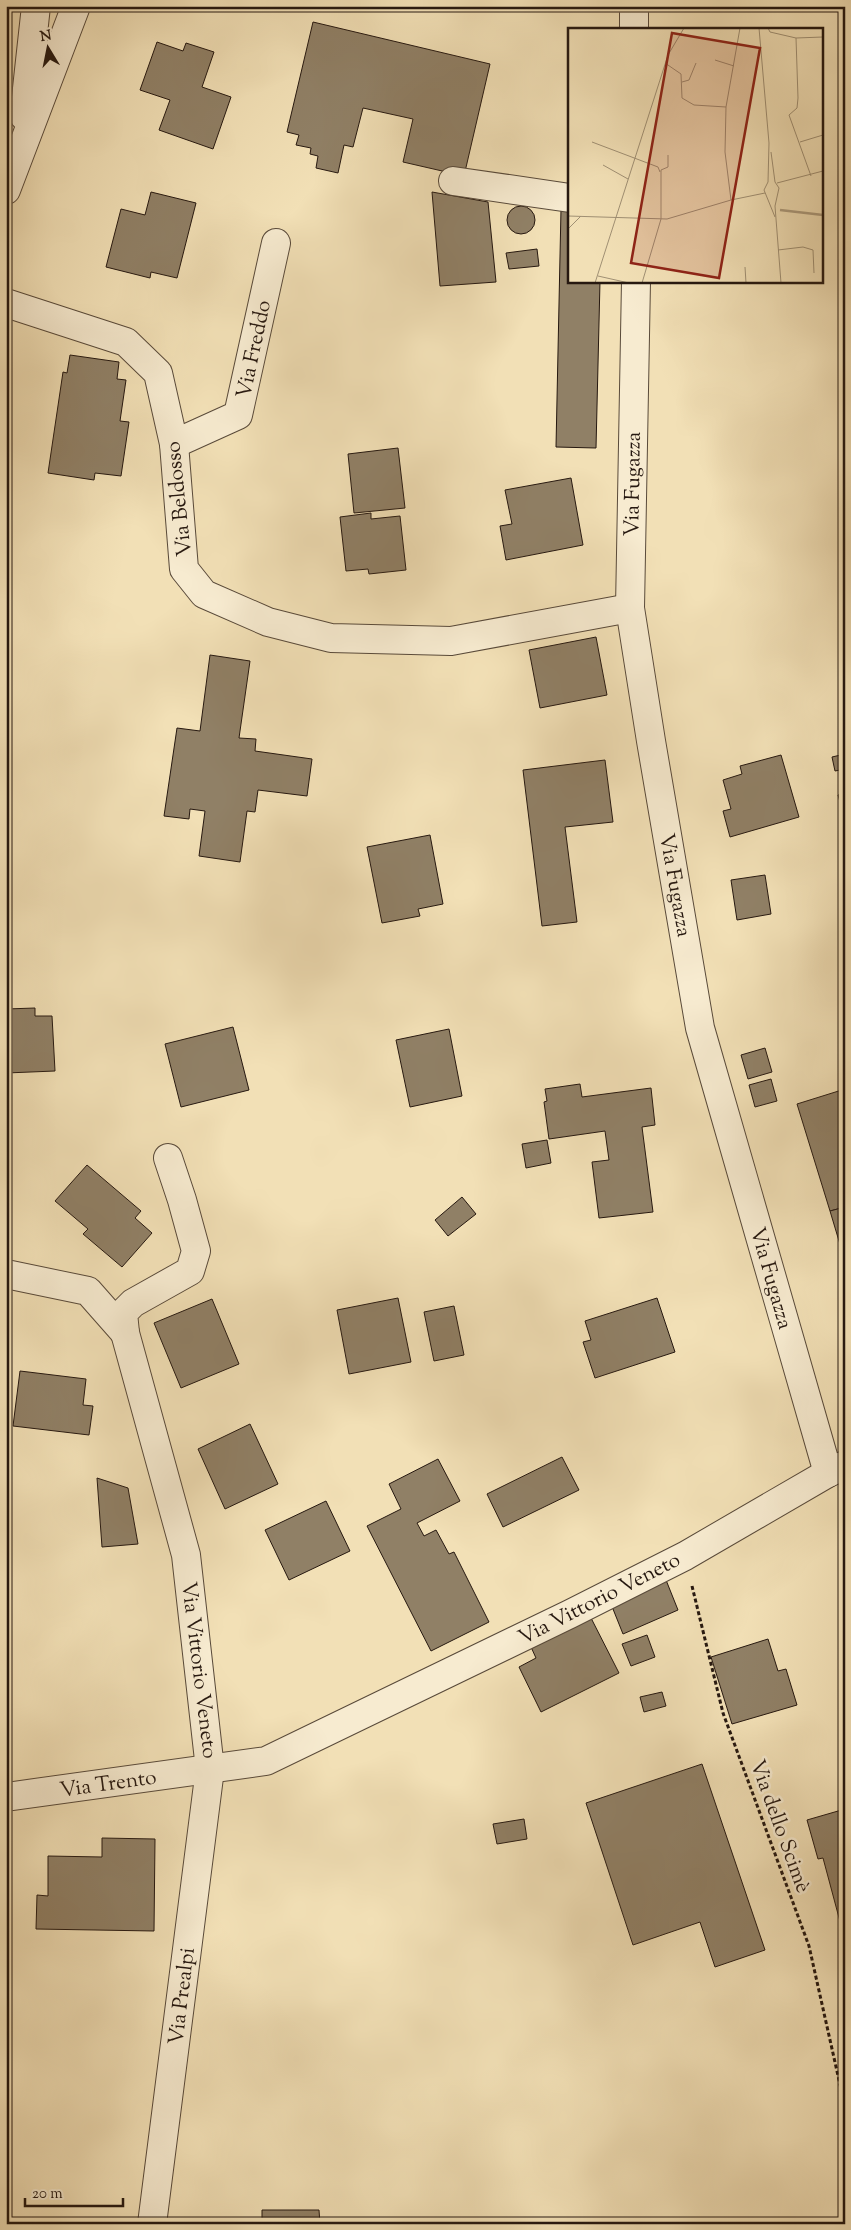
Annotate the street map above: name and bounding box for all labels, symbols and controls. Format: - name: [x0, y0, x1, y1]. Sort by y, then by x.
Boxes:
- north arrow: [22, 22, 72, 72]
- text: N: [39, 26, 53, 48]
- inset map: [568, 28, 824, 282]
- street label: Via Freddo: [230, 298, 280, 401]
- street label: Via Fugazza: [618, 431, 650, 537]
- street label: Via Beldosso: [159, 440, 201, 558]
- street label: Via Fugazza: [650, 831, 698, 940]
- street label: Via Fugazza: [741, 1224, 799, 1333]
- street label: Via Vittorio Veneto: [514, 1546, 686, 1654]
- street label: Via Vittorio Veneto: [172, 1580, 224, 1760]
- street label: Via dello Scimè: [741, 1756, 817, 1897]
- street label: Via Trento: [58, 1763, 159, 1807]
- street label: Via Prealpi: [162, 1946, 204, 2047]
- scale bar: [25, 2175, 122, 2207]
- text: 20 m: [32, 2184, 63, 2205]

